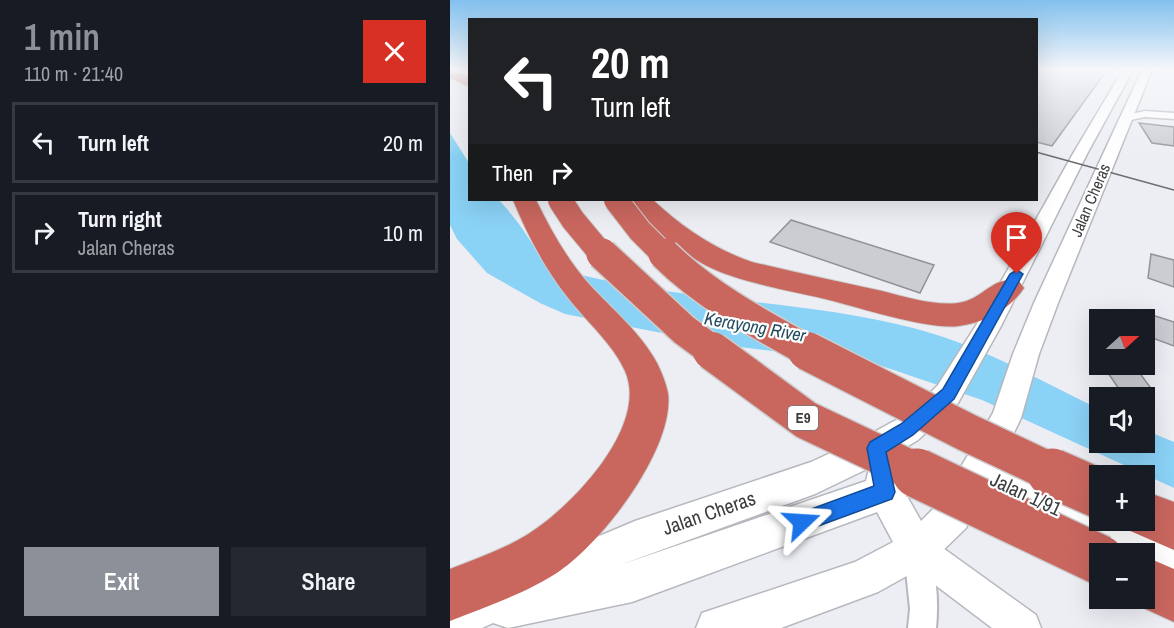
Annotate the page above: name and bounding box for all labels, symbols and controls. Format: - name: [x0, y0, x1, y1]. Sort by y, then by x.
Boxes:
- text: 1 min: [24, 13, 100, 61]
- button: close: [363, 20, 426, 83]
- text: 20 m: [591, 35, 670, 91]
- icon: left: [492, 42, 570, 120]
- text: 110 m · 21:40: [24, 60, 123, 87]
- text: Turn left: [591, 89, 670, 125]
- icon: left: [27, 126, 60, 159]
- text: Turn left: [78, 128, 149, 158]
- text: 20 m: [383, 128, 423, 158]
- icon: right: [545, 156, 578, 189]
- text: Then: [492, 158, 533, 188]
- street label: Jalan Cheras: [1065, 160, 1115, 240]
- text: Turn right: [78, 204, 162, 234]
- pin: [991, 212, 1042, 274]
- icon: right: [27, 216, 60, 249]
- text: 10 m: [383, 218, 423, 248]
- icon: arrive: [1000, 221, 1033, 254]
- text: Jalan Cheras: [78, 234, 175, 261]
- water label: Kerayong River: [702, 305, 809, 348]
- north arrow: [1089, 309, 1155, 375]
- map controls: [1089, 309, 1155, 609]
- button: sound: [1089, 387, 1155, 453]
- road number: E9: [788, 406, 818, 430]
- street label: Jalan 1/91: [986, 465, 1066, 522]
- button: +: [1089, 465, 1155, 531]
- street label: Jalan Cheras: [659, 484, 759, 541]
- position arrow: [770, 490, 834, 554]
- button: −: [1089, 543, 1155, 609]
- button: Exit: [24, 547, 219, 616]
- button: Share: [231, 547, 426, 616]

